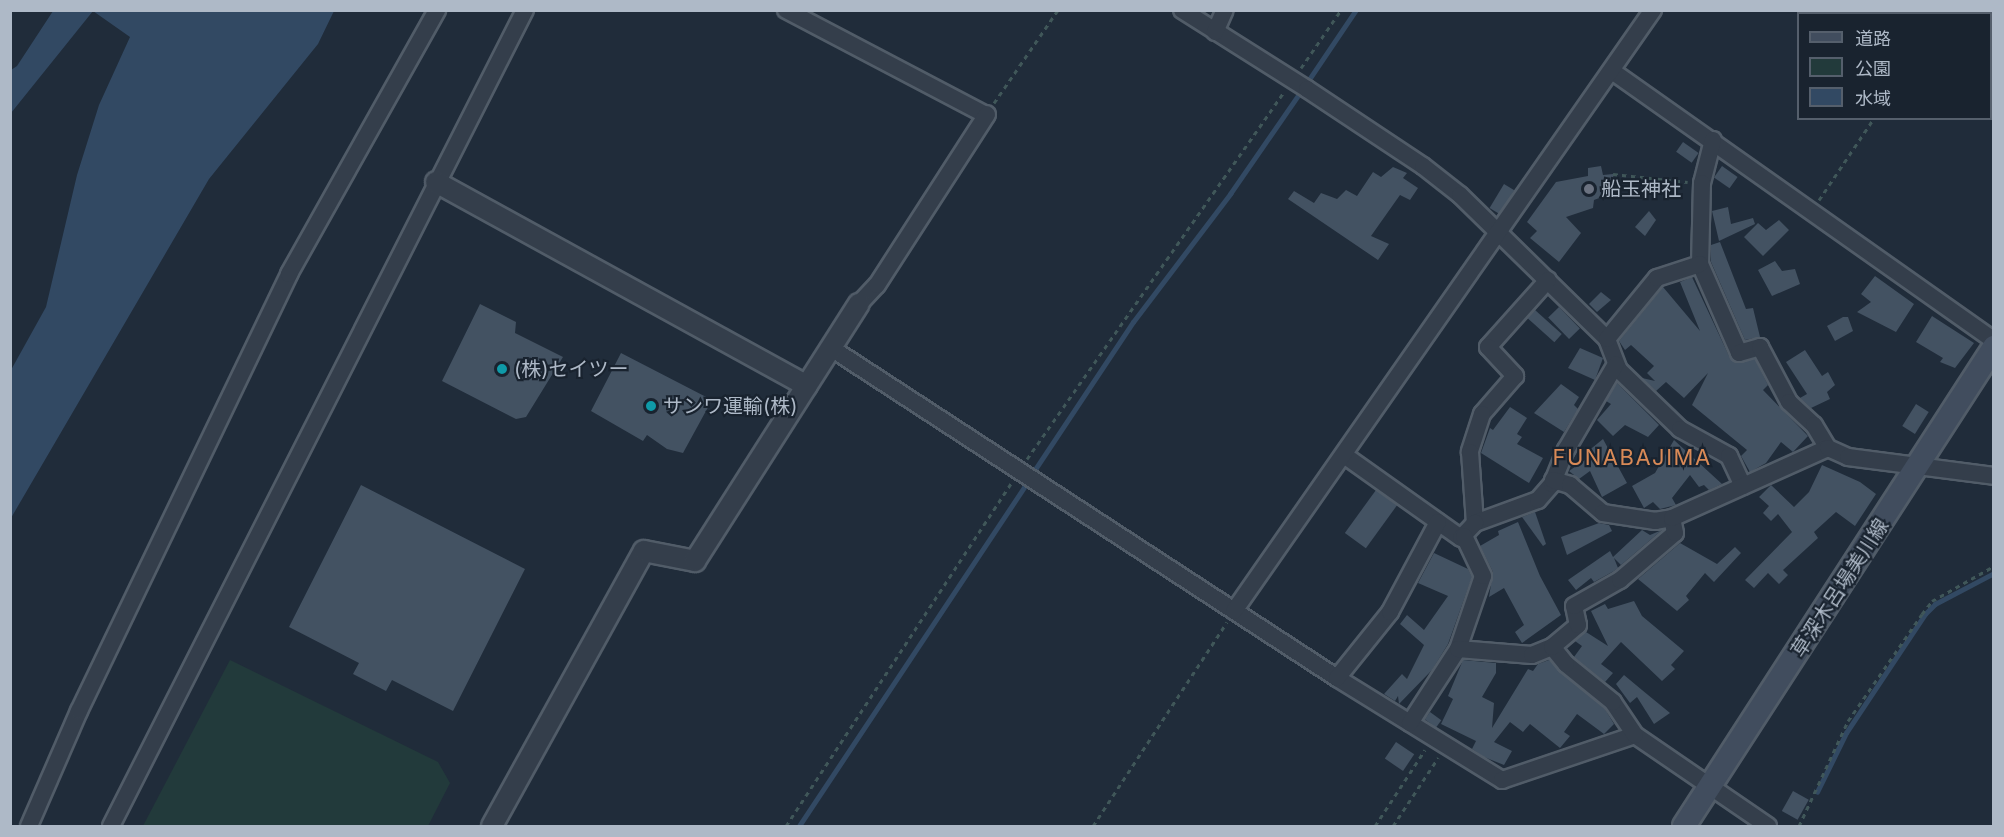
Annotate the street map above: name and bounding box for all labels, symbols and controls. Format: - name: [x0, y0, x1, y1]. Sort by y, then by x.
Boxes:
- legend: [1797, 12, 1992, 120]
- text: 道路: [1855, 28, 1891, 49]
- text: 公園: [1855, 58, 1891, 79]
- text: 水域: [1855, 88, 1891, 109]
- place label: 船玉神社: [1601, 177, 1681, 201]
- marker: 船玉神社: [1582, 182, 1596, 196]
- place label: (株)セイツー: [514, 357, 629, 381]
- marker: (株)セイツー: [495, 362, 509, 376]
- place label: サンワ運輸(株): [663, 394, 798, 418]
- marker: サンワ運輸(株): [644, 399, 658, 413]
- district label: FUNABAJIMA: [1552, 445, 1712, 471]
- street label: 草深木呂場美川線: [1786, 514, 1894, 662]

